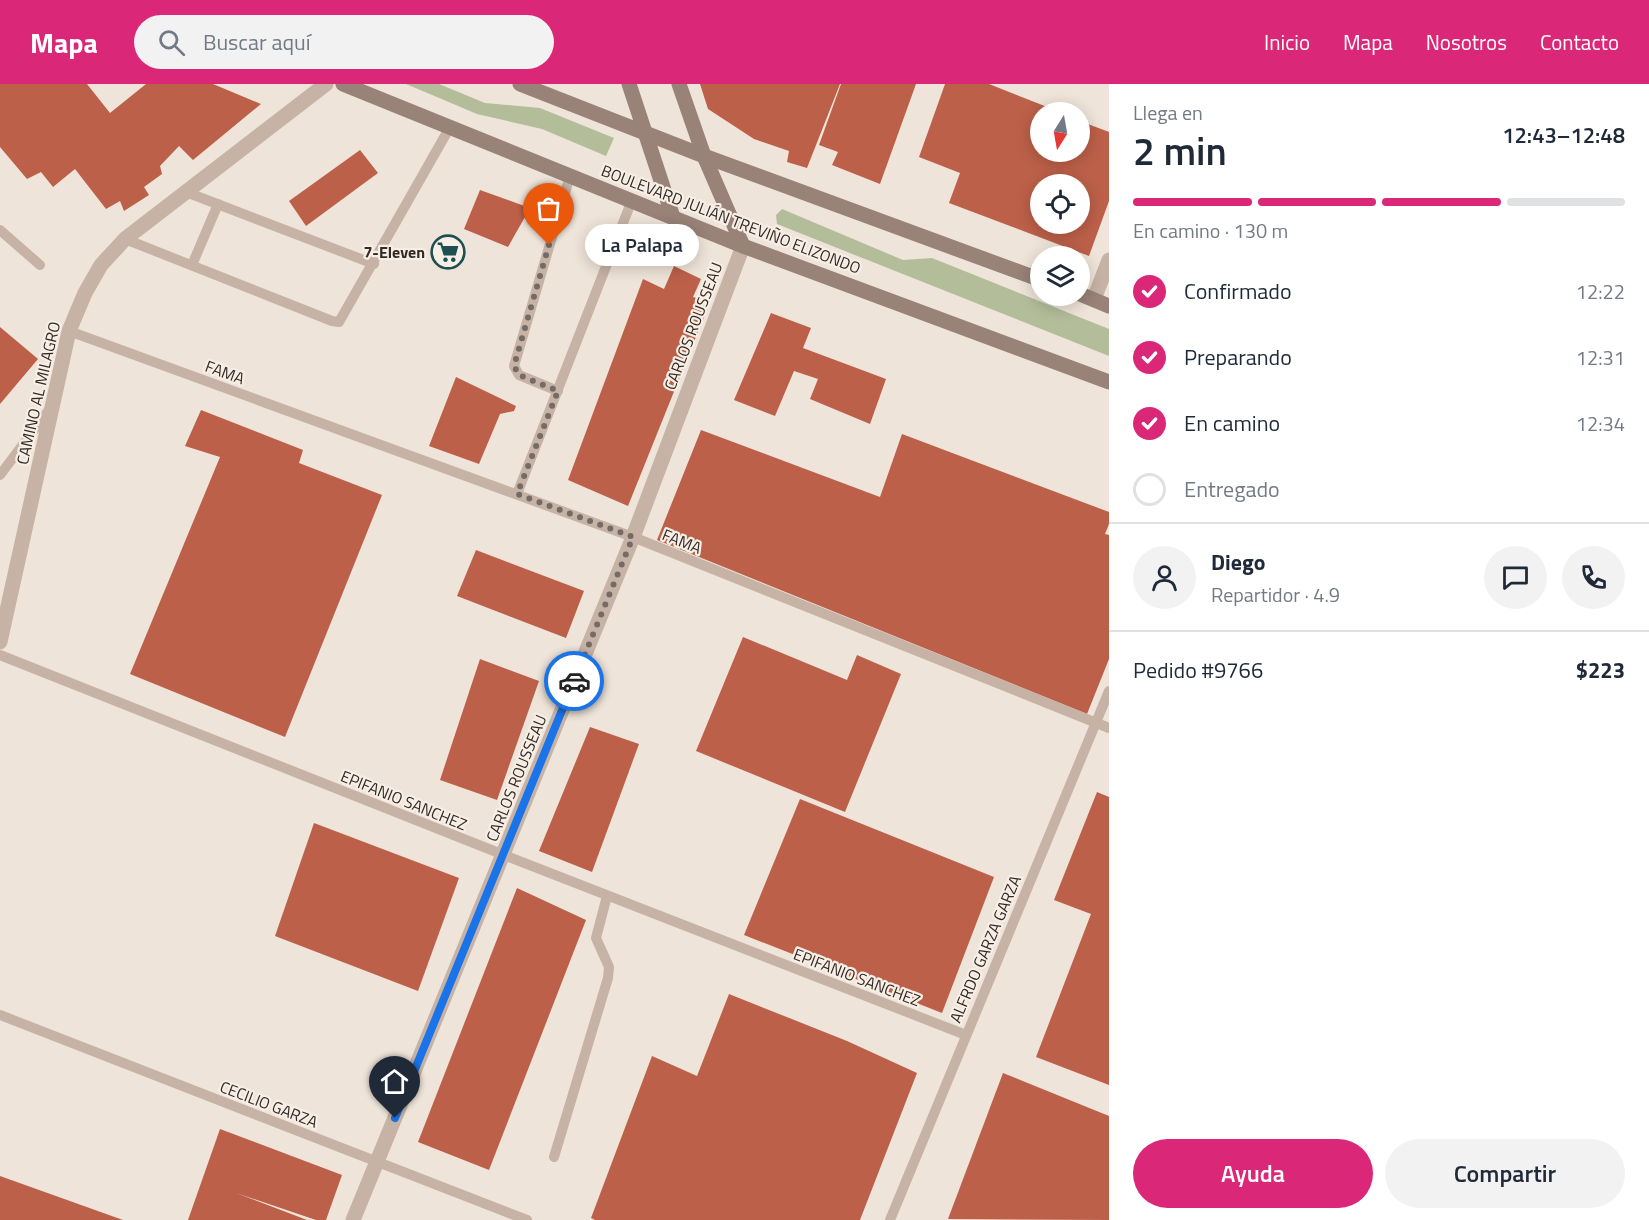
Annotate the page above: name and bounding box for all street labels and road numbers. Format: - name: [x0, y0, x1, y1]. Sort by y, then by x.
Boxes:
- street label: BOULEVARD JULIÁN TREVIÑO ELIZONDO: [598, 158, 864, 280]
- street label: CARLOS ROUSSEAU: [658, 259, 728, 393]
- street label: CAMINO AL MILAGRO: [10, 319, 66, 467]
- street label: FAMA: [202, 354, 249, 390]
- street label: FAMA: [659, 522, 706, 560]
- street label: CARLOS ROUSSEAU: [480, 711, 552, 845]
- street label: EPIFANIO SANCHEZ: [337, 764, 471, 836]
- street label: ALFRDO GARZA GARZA: [943, 871, 1027, 1026]
- street label: EPIFANIO SANCHEZ: [790, 942, 924, 1012]
- street label: CECILIO GARZA: [217, 1074, 322, 1134]

